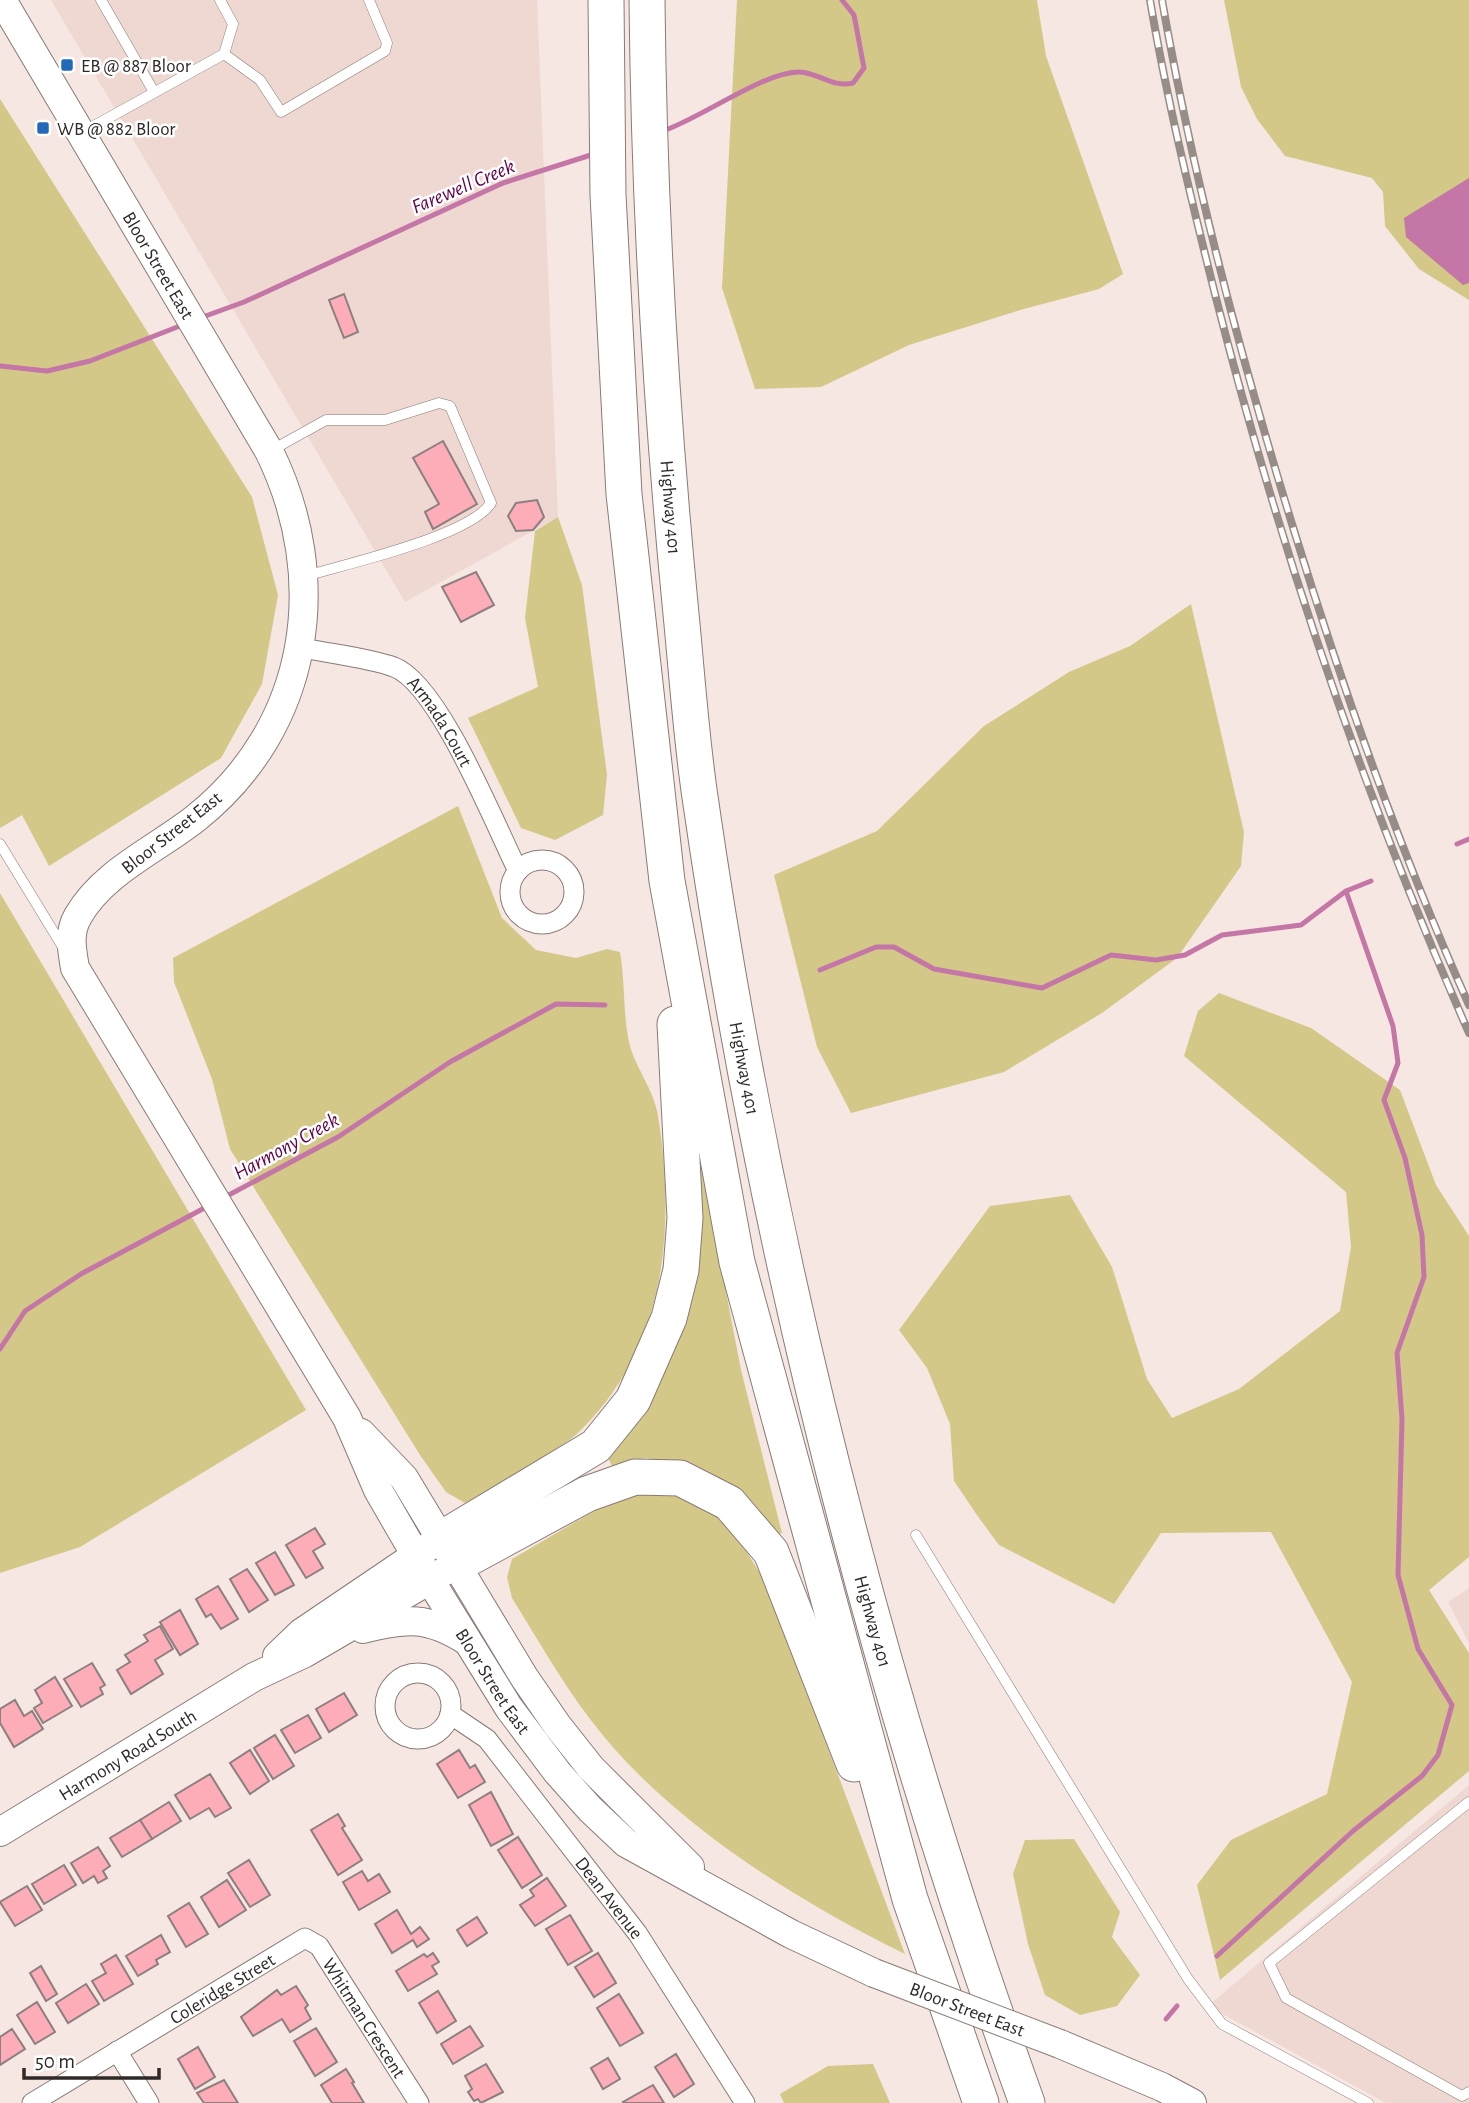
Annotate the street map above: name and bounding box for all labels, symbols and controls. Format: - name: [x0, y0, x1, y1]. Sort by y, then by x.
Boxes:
- marker: EB @ 887 Bloor: [59, 57, 75, 73]
- place label: EB @ 887 Bloor: [81, 57, 191, 76]
- marker: WB @ 882 Bloor: [35, 120, 51, 136]
- place label: WB @ 882 Bloor: [57, 120, 175, 139]
- water label: Farewell Creek: [409, 155, 518, 218]
- street label: Bloor Street East: [119, 209, 197, 323]
- street label: Highway 401: [657, 460, 683, 555]
- street label: Armada Court: [403, 673, 475, 770]
- street label: Bloor Street East: [118, 788, 226, 878]
- street label: Highway 401: [726, 1020, 762, 1117]
- water label: Harmony Creek: [230, 1109, 343, 1184]
- street label: Highway 401: [850, 1574, 894, 1670]
- street label: Bloor Street East: [451, 1626, 533, 1738]
- street label: Harmony Road South: [56, 1707, 200, 1805]
- street label: Dean Avenue: [571, 1854, 646, 1943]
- street label: Coleridge Street: [167, 1951, 279, 2028]
- street label: Whitman Crescent: [318, 1955, 408, 2081]
- street label: Bloor Street East: [907, 1980, 1027, 2041]
- scale bar: [24, 2036, 159, 2080]
- text: 50 m: [35, 2051, 75, 2072]

